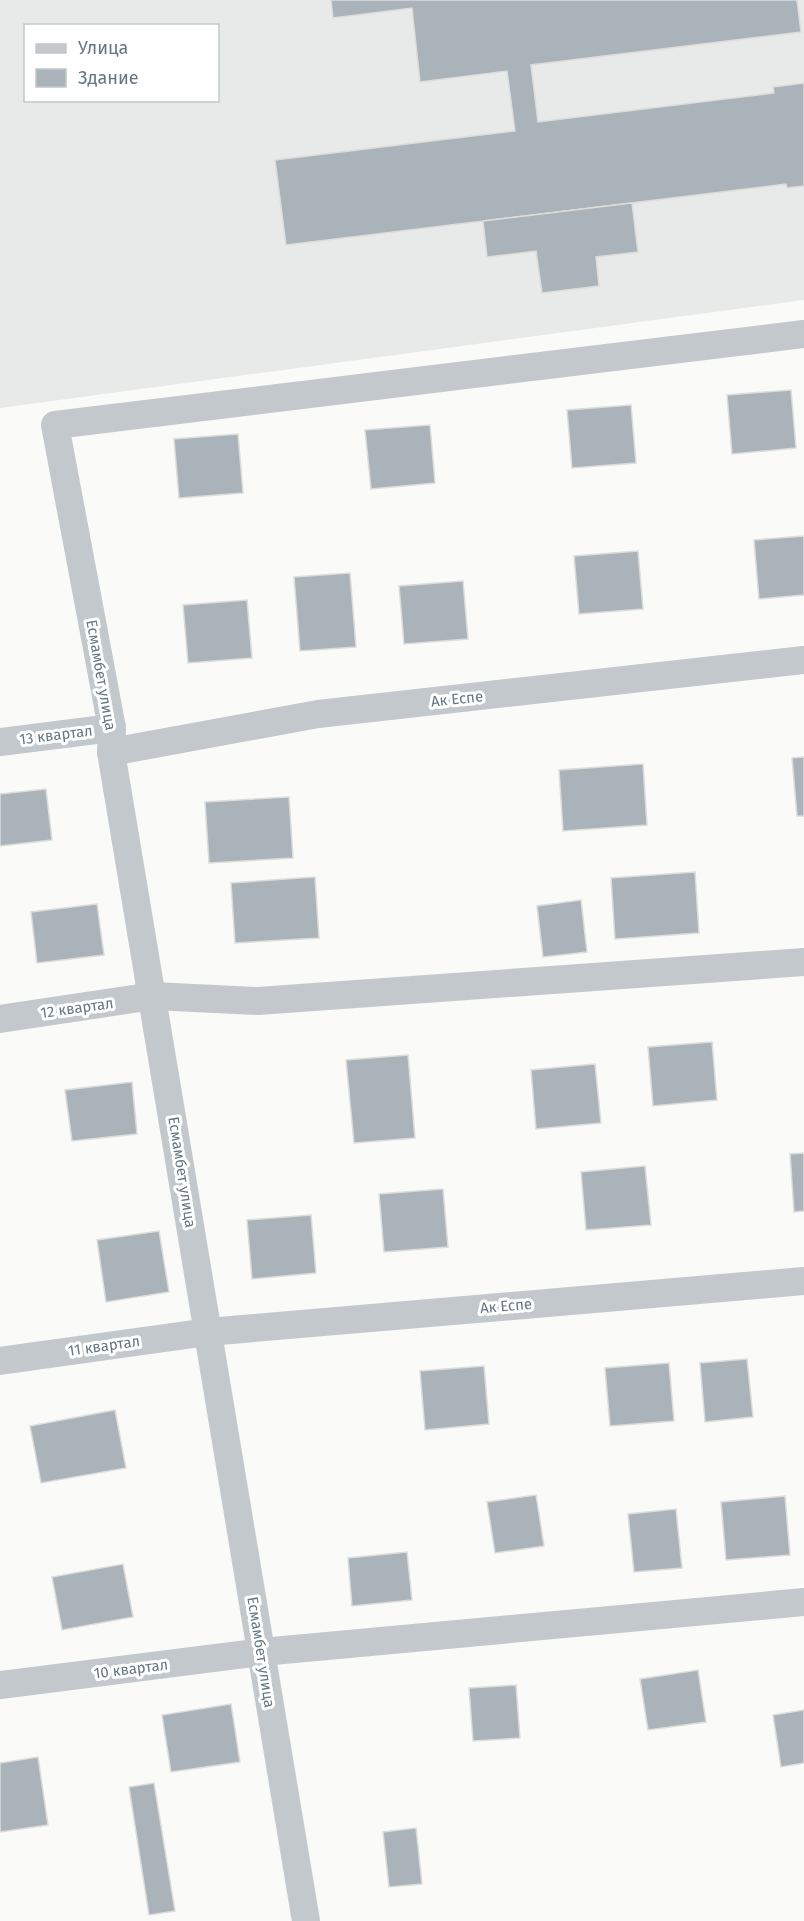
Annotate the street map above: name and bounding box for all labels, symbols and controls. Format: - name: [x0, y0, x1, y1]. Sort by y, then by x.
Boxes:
- legend: [24, 24, 219, 102]
- text: Улица: [78, 37, 128, 59]
- text: Здание: [78, 67, 139, 89]
- street label: Есмамбет улица: [82, 618, 120, 732]
- street label: Ак Еспе: [430, 687, 484, 711]
- street label: 13 квартал: [18, 722, 94, 748]
- street label: 12 квартал: [39, 994, 115, 1022]
- street label: Есмамбет улица: [164, 1115, 200, 1229]
- street label: Ак Еспе: [479, 1295, 533, 1317]
- street label: 11 квартал: [67, 1332, 141, 1360]
- street label: Есмамбет улица: [243, 1595, 279, 1709]
- street label: 10 квартал: [93, 1656, 169, 1682]

